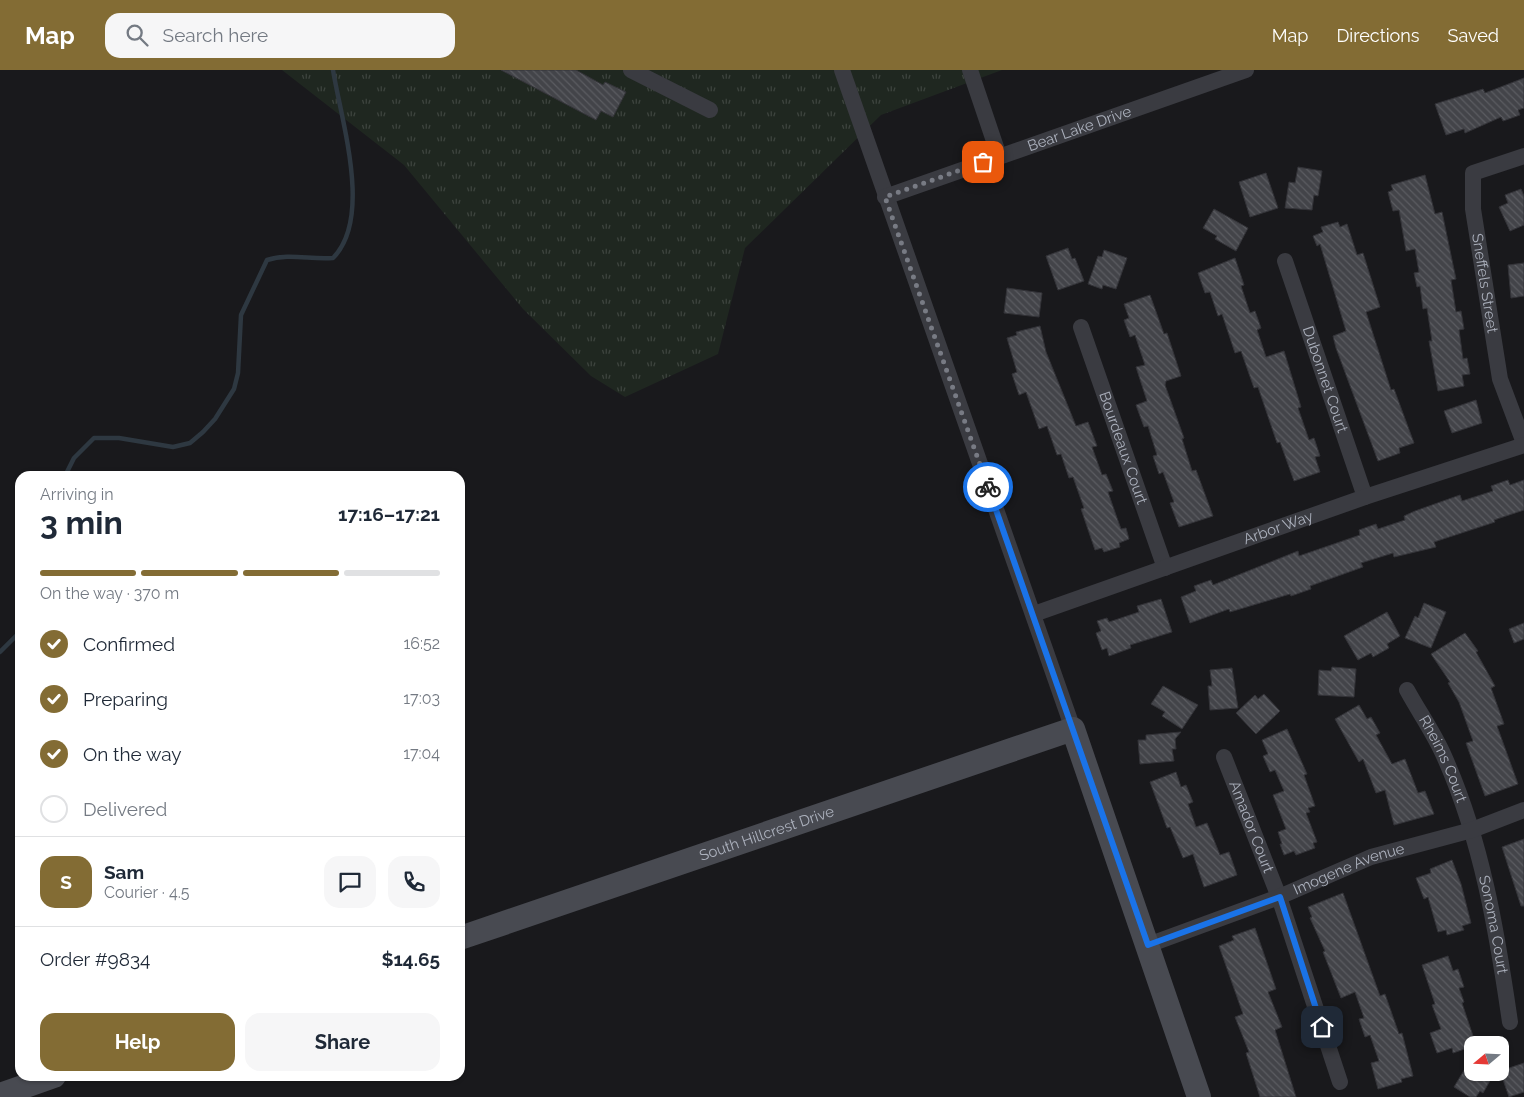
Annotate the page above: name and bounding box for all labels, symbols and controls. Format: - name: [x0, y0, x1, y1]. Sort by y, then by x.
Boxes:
- search box: [105, 13, 455, 58]
- text: Map: [25, 21, 75, 50]
- icon: search: [123, 21, 151, 49]
- text: Search here: [163, 24, 268, 46]
- text: Map: [1272, 25, 1308, 46]
- text: Directions: [1336, 25, 1420, 46]
- text: Saved: [1448, 25, 1499, 46]
- street label: Bear Lake Drive: [1025, 102, 1134, 155]
- pin: [962, 141, 1004, 183]
- icon: bag: [969, 148, 997, 176]
- street label: Sneffels Street: [1468, 232, 1502, 334]
- street label: Dubonnet Court: [1299, 324, 1352, 435]
- street label: Bourdeaux Court: [1095, 389, 1151, 507]
- courier: [963, 462, 1013, 512]
- icon: bike: [974, 473, 1002, 501]
- text: Arriving in: [40, 485, 114, 504]
- text: 17:16–17:21: [338, 503, 440, 525]
- text: 3 min: [40, 504, 123, 541]
- street label: Arbor Way: [1241, 507, 1316, 548]
- text: On the way · 370 m: [40, 584, 179, 603]
- icon: check: [40, 630, 68, 658]
- text: Confirmed: [83, 633, 175, 655]
- text: 16:52: [403, 634, 440, 653]
- icon: check: [40, 685, 68, 713]
- text: Preparing: [83, 688, 168, 710]
- text: 17:03: [403, 689, 440, 708]
- street label: Rheims Court: [1415, 712, 1471, 805]
- icon: check: [40, 740, 68, 768]
- text: On the way: [83, 743, 182, 765]
- text: 17:04: [403, 744, 440, 763]
- street label: Amador Court: [1225, 778, 1278, 876]
- text: Delivered: [83, 798, 167, 820]
- street label: South Hillcrest Drive: [697, 802, 837, 865]
- street label: Imogene Avenue: [1290, 839, 1407, 899]
- button: chat: [324, 856, 376, 908]
- button: phone: [388, 856, 440, 908]
- text: Sam: [104, 861, 144, 883]
- text: S: [60, 871, 72, 893]
- street label: Sonoma Court: [1475, 874, 1512, 975]
- text: Courier · 4.5: [104, 883, 189, 902]
- text: Order #9834: [40, 948, 151, 970]
- text: $14.65: [381, 948, 440, 970]
- pin: [1301, 1006, 1343, 1048]
- button: Help: [40, 1013, 235, 1071]
- button: Share: [245, 1013, 440, 1071]
- icon: home: [1308, 1013, 1336, 1041]
- north arrow: [1464, 1036, 1509, 1081]
- map controls: [1464, 1036, 1509, 1081]

